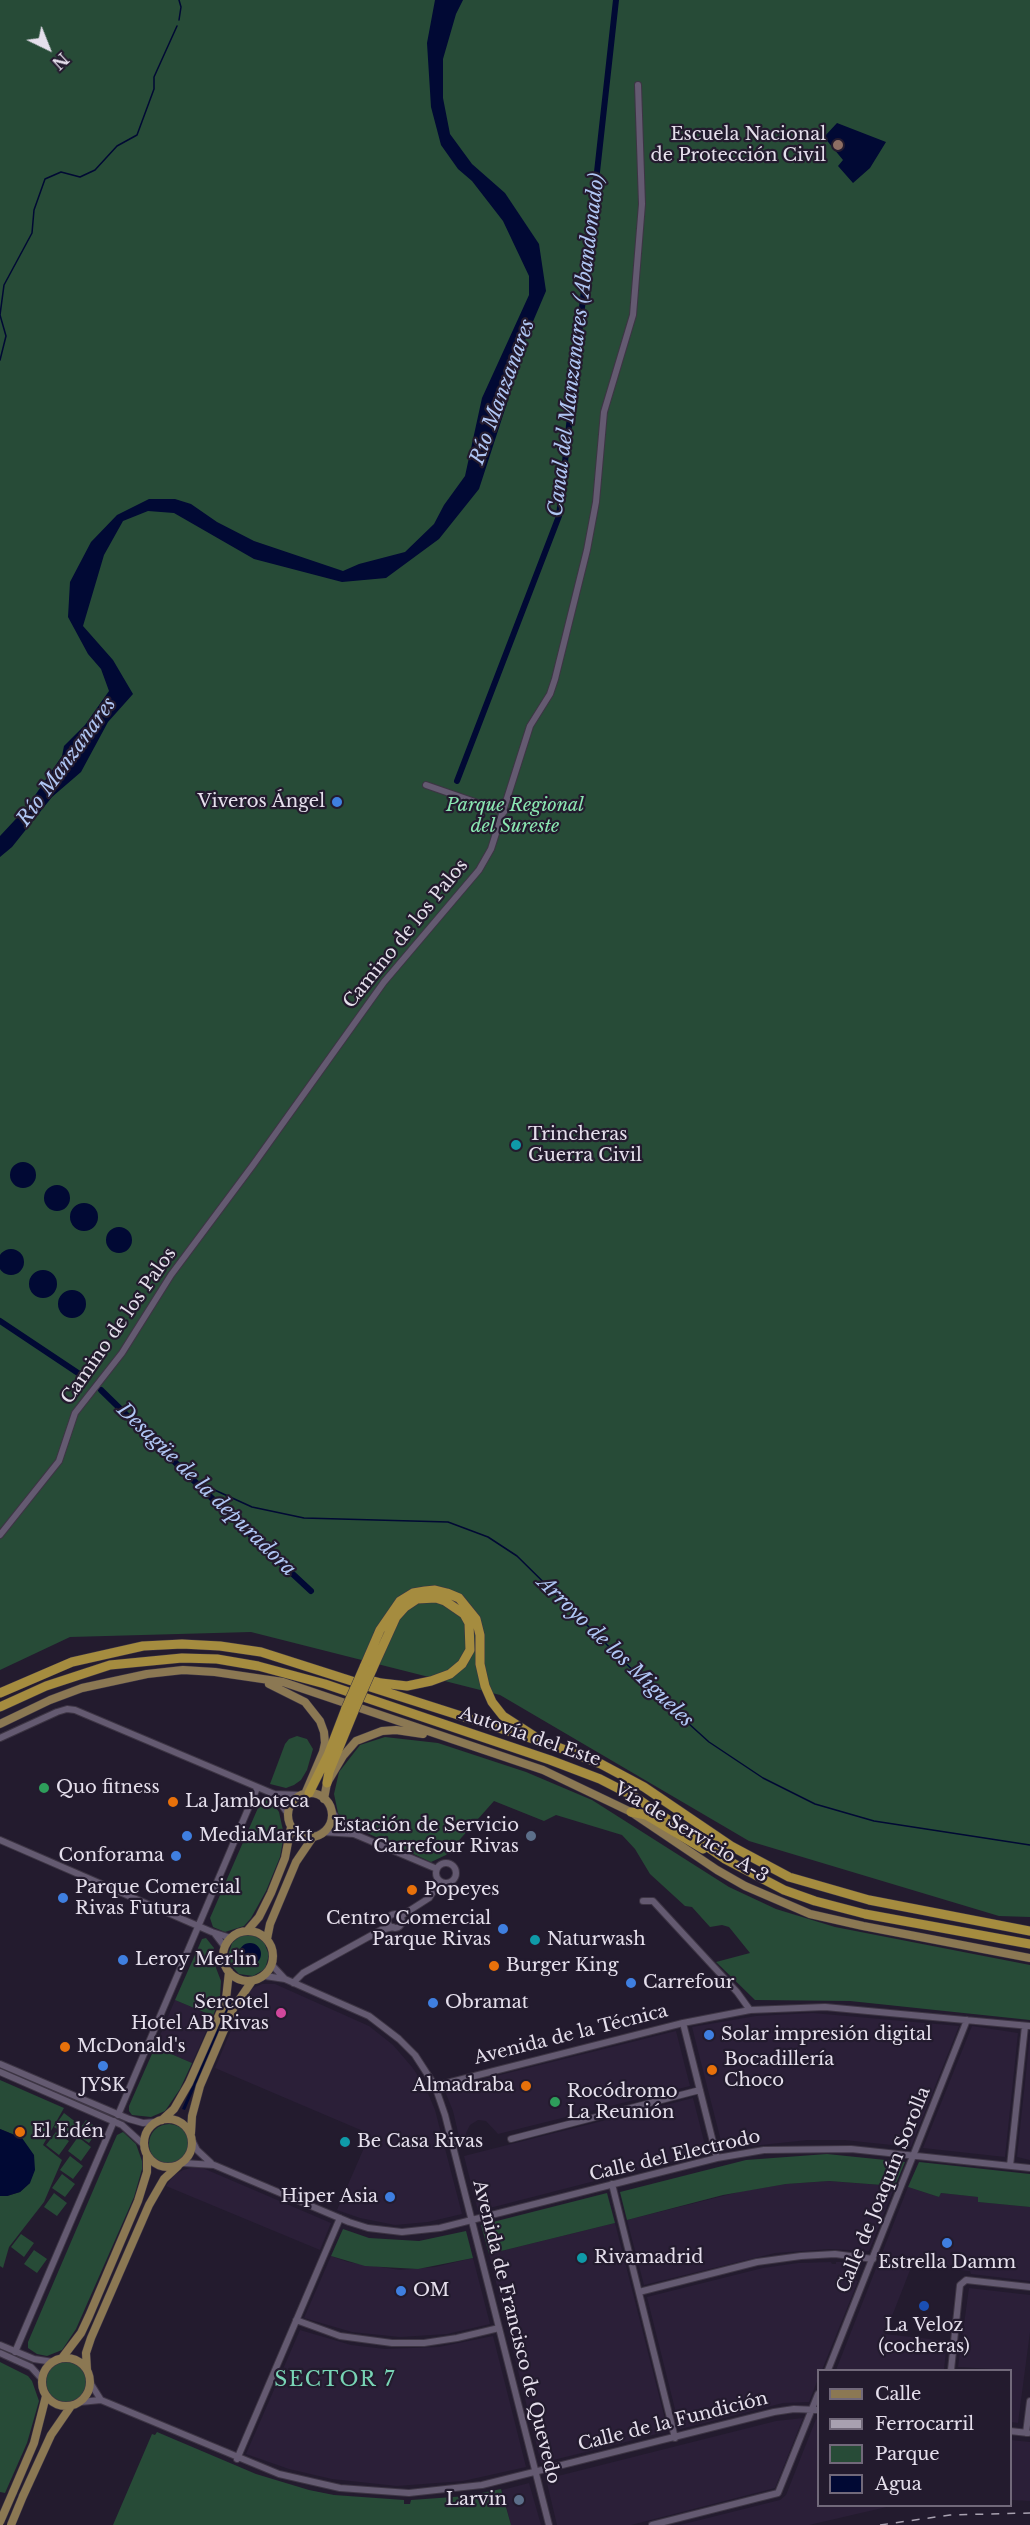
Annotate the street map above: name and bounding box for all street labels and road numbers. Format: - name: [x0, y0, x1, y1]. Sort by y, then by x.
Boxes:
- street label: Camino de los Palos: [339, 855, 473, 1013]
- street label: Camino de los Palos: [57, 1244, 181, 1408]
- street label: Autovía del Este: [457, 1703, 603, 1771]
- street label: Vía de Servicio A-3: [610, 1778, 772, 1888]
- street label: Avenida de la Técnica: [472, 2000, 670, 2070]
- street label: Calle de Joaquín Sorolla: [833, 2084, 935, 2296]
- street label: Calle del Electrodo: [587, 2126, 763, 2186]
- street label: Avenida de Francisco de Quevedo: [468, 2178, 564, 2486]
- street label: Calle de la Fundición: [576, 2388, 770, 2456]

